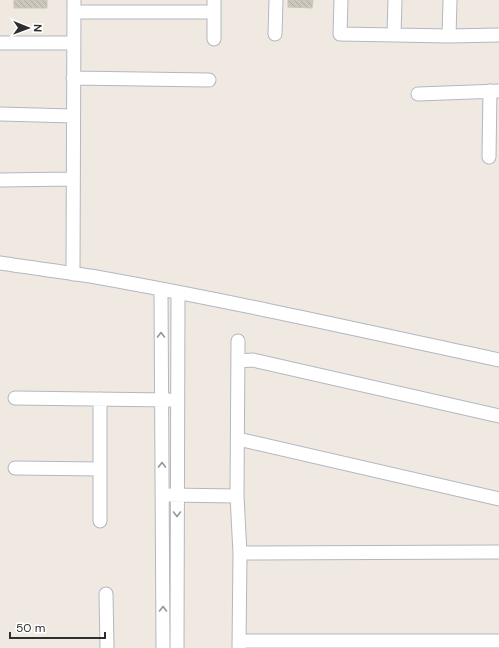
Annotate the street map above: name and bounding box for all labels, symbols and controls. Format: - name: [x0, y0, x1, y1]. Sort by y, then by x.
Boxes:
- north arrow: [8, 8, 48, 48]
- text: N: [31, 24, 45, 32]
- one-way arrow: [157, 332, 165, 338]
- one-way arrow: [158, 462, 166, 468]
- one-way arrow: [173, 511, 181, 517]
- one-way arrow: [159, 606, 167, 612]
- scale bar: [10, 614, 105, 640]
- text: 50 m: [16, 620, 45, 636]

